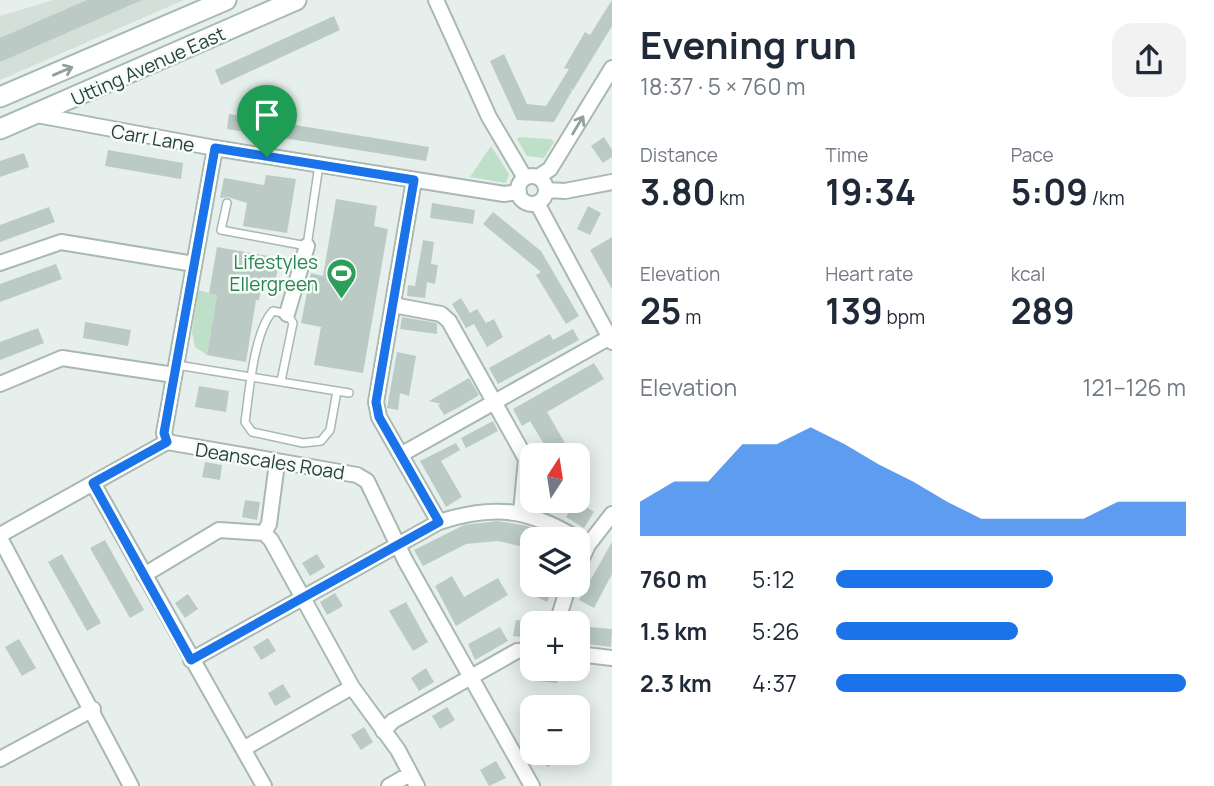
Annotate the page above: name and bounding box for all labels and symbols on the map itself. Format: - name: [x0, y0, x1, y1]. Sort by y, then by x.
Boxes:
- street label: Utting Avenue East: [67, 20, 229, 112]
- one-way arrow: [52, 64, 73, 77]
- pin: [237, 85, 297, 157]
- one-way arrow: [571, 116, 585, 136]
- street label: Carr Lane: [109, 118, 197, 158]
- place label: Lifestyles Ellergreen: [230, 249, 318, 297]
- sports icon: Lifestyles Ellergreen: [324, 256, 358, 300]
- street label: Deanscales Road: [193, 436, 347, 486]
- north arrow: [520, 443, 590, 513]

